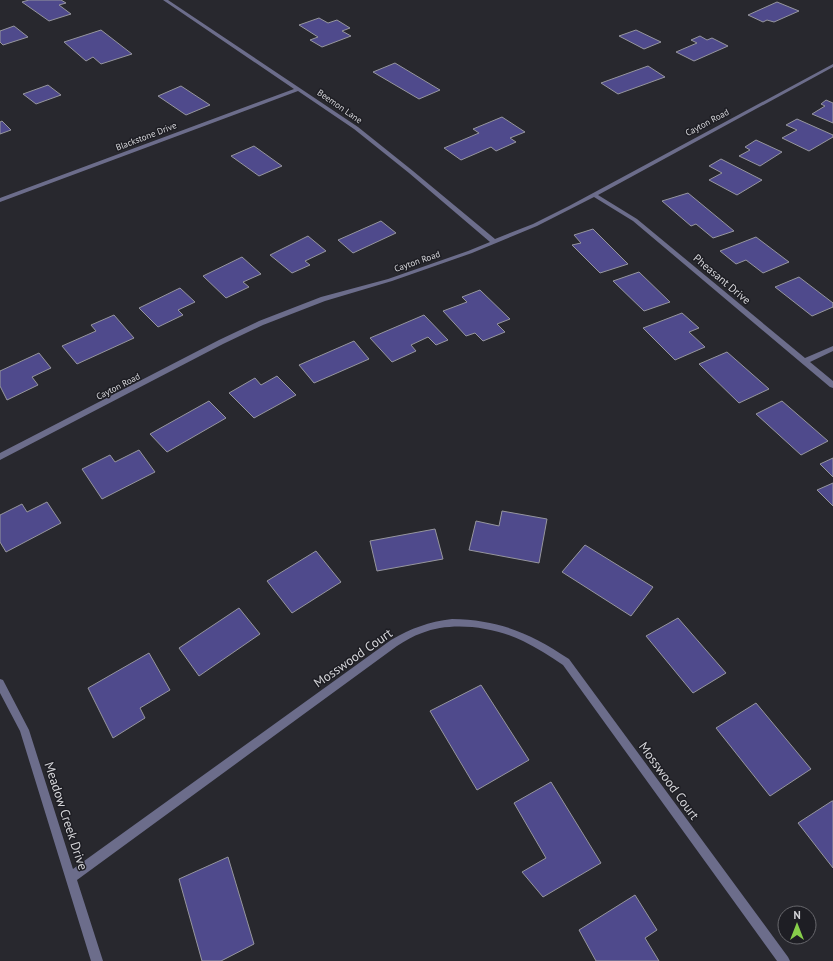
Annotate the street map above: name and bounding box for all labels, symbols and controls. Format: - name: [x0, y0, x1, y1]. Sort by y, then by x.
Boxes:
- street label: Beemon Lane: [315, 87, 365, 126]
- street label: Cayton Road: [683, 106, 731, 138]
- street label: Blackstone Drive: [114, 119, 178, 153]
- street label: Cayton Road: [393, 248, 442, 274]
- street label: Pheasant Drive: [690, 251, 754, 307]
- street label: Cayton Road: [94, 370, 142, 402]
- street label: Mosswood Court: [310, 624, 396, 691]
- street label: Mosswood Court: [635, 739, 703, 824]
- street label: Meadow Creek Drive: [40, 760, 92, 872]
- north arrow: [777, 905, 817, 945]
- text: N: [793, 908, 801, 922]

